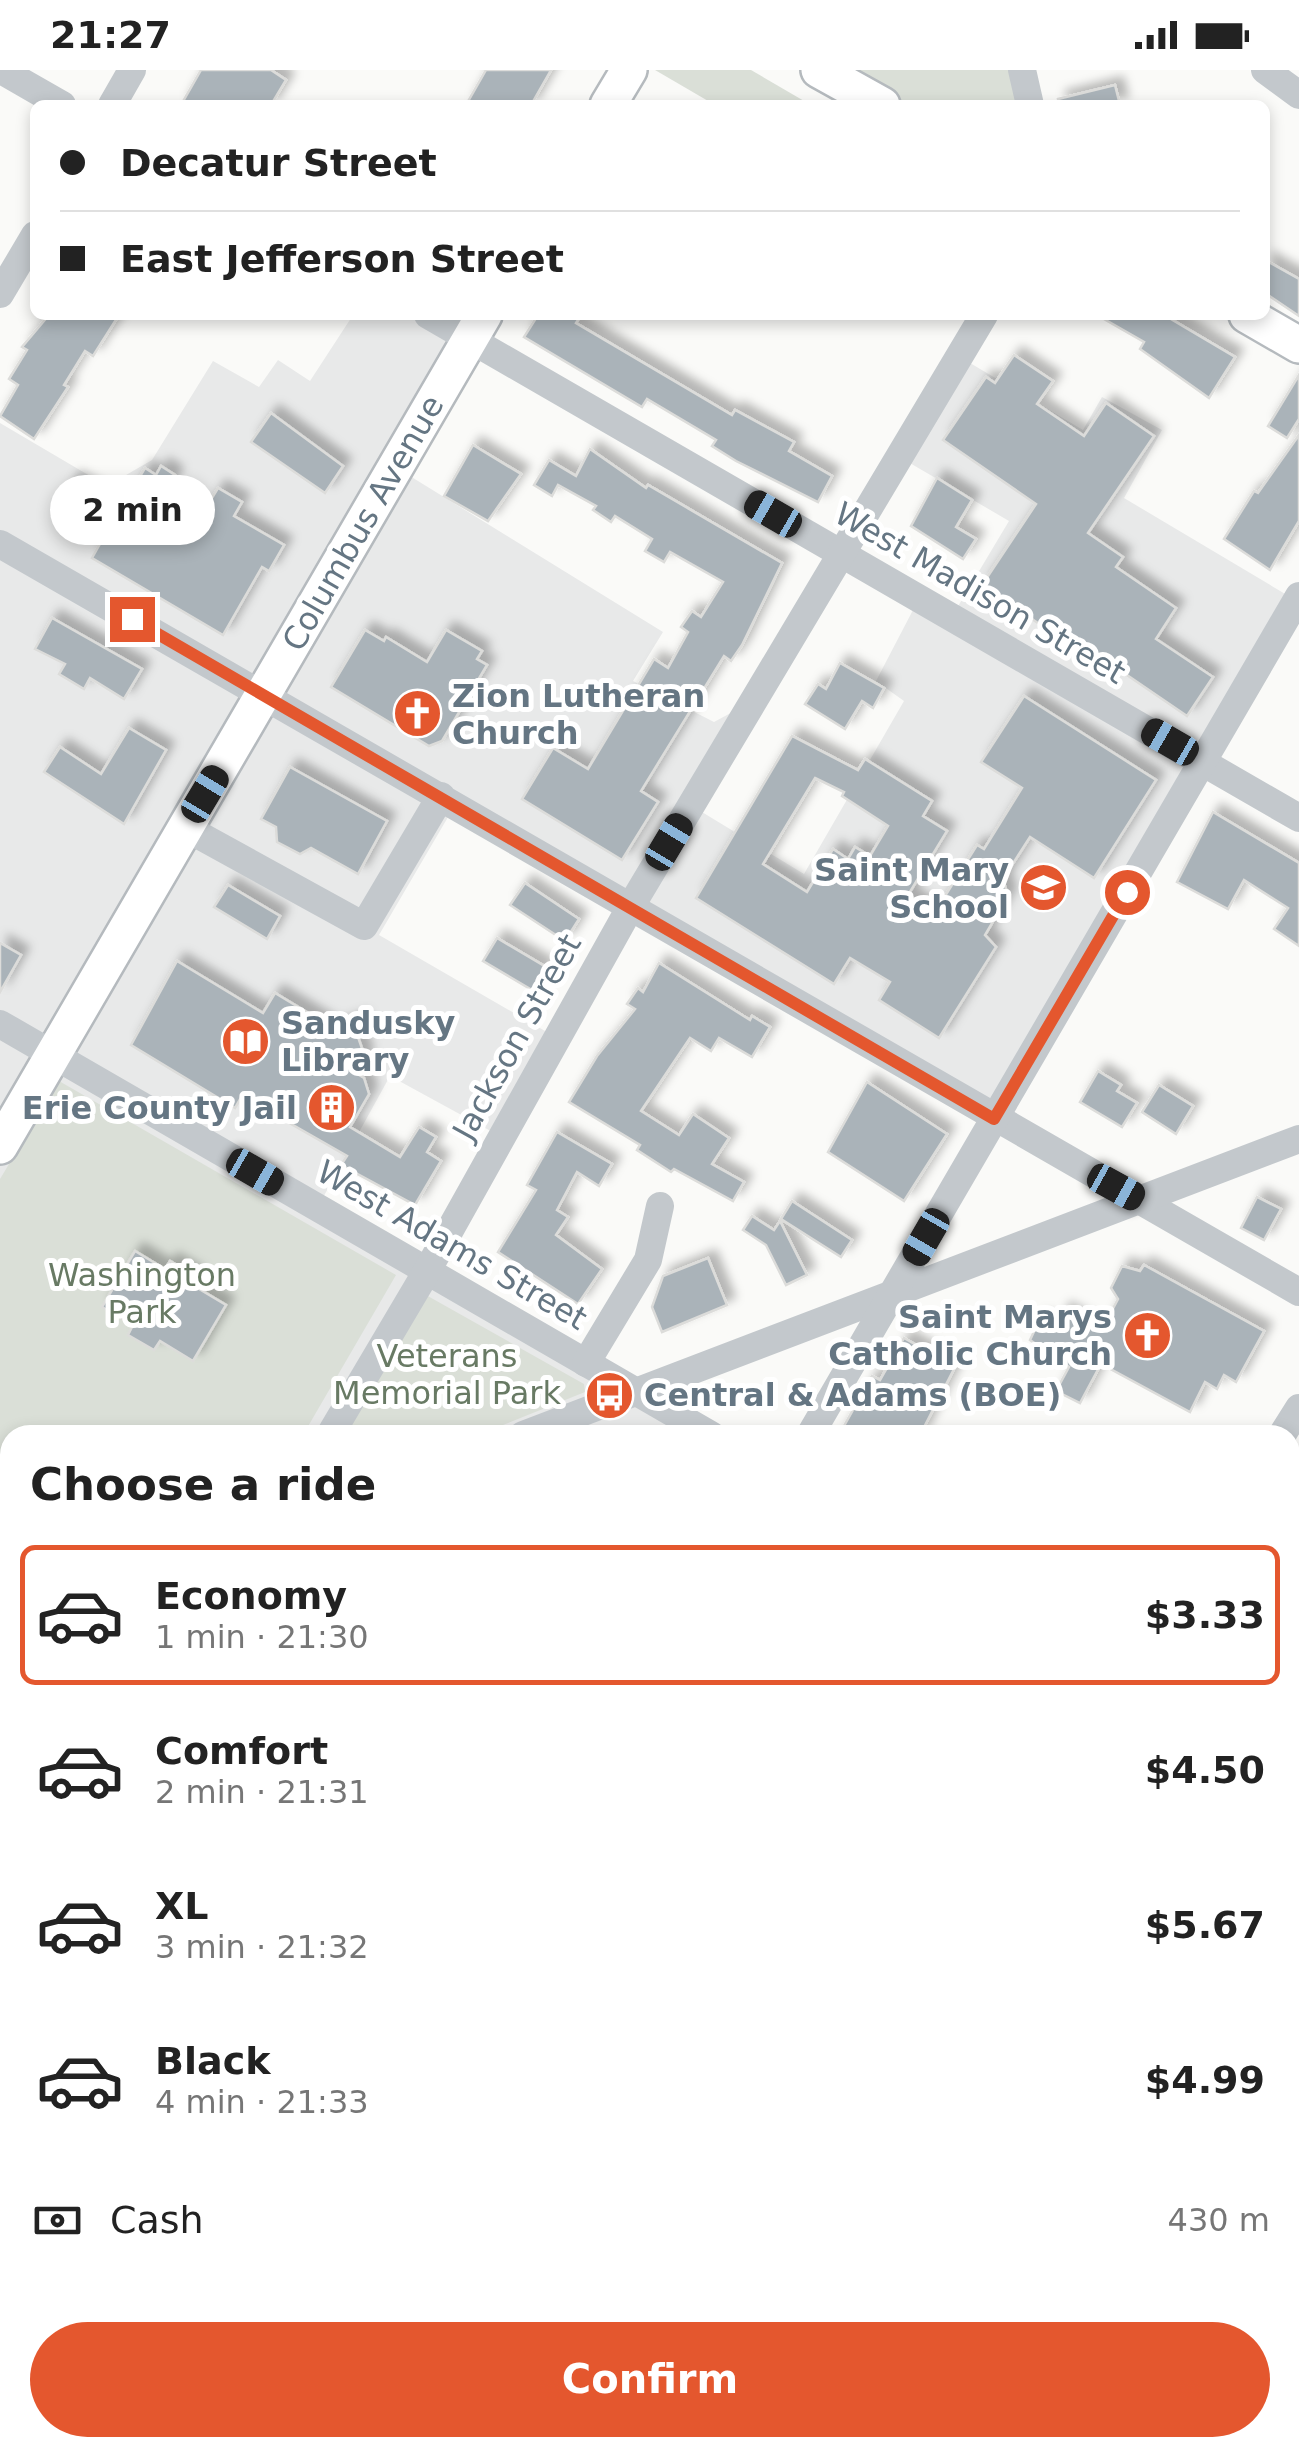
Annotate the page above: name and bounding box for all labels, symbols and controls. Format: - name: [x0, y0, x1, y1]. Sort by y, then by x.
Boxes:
- text: 21:27: [50, 13, 171, 57]
- text: Decatur Street: [120, 141, 437, 185]
- text: East Jefferson Street: [120, 237, 564, 281]
- street label: Columbus Avenue: [274, 389, 452, 657]
- callout: 2 min: [49, 474, 214, 544]
- car: [740, 486, 806, 542]
- text: 2 min: [82, 491, 183, 529]
- street label: West Madison Street: [828, 494, 1132, 692]
- route end: [110, 597, 155, 642]
- place label: Zion Lutheran Church: [452, 677, 705, 752]
- church icon: Zion Lutheran Church: [391, 688, 443, 740]
- car: [1137, 714, 1203, 770]
- car: [177, 761, 233, 827]
- car: [641, 809, 697, 875]
- place label: Saint Mary School: [814, 851, 1009, 926]
- school or university icon: Saint Mary School: [1018, 862, 1070, 914]
- route start: [1105, 870, 1150, 915]
- street label: Jackson Street: [444, 928, 589, 1148]
- place label: Sandusky Library: [281, 1004, 455, 1079]
- library icon: Sandusky Library: [220, 1015, 272, 1067]
- building icon: Erie County Jail: [306, 1082, 358, 1134]
- place label: Erie County Jail: [22, 1089, 297, 1127]
- car: [222, 1144, 288, 1200]
- street label: West Adams Street: [310, 1152, 594, 1338]
- car: [1082, 1159, 1150, 1215]
- car: [898, 1204, 954, 1270]
- park label: Washington Park: [48, 1256, 236, 1331]
- place label: Saint Marys Catholic Church: [828, 1298, 1112, 1373]
- church icon: Saint Marys Catholic Church: [1121, 1309, 1173, 1361]
- park label: Veterans Memorial Park: [333, 1337, 561, 1412]
- bus stop icon: Central & Adams (BOE): [583, 1369, 635, 1421]
- place label: Central & Adams (BOE): [644, 1376, 1061, 1414]
- text: Choose a ride: [30, 1458, 376, 1511]
- icon: car: [35, 1570, 125, 1660]
- text: Economy: [155, 1574, 347, 1618]
- text: $3.33: [1145, 1593, 1265, 1637]
- text: 1 min · 21:30: [155, 1618, 369, 1656]
- icon: car: [35, 1725, 125, 1815]
- text: Comfort: [155, 1729, 328, 1773]
- text: $4.50: [1145, 1748, 1265, 1792]
- text: 2 min · 21:31: [155, 1773, 369, 1811]
- icon: car: [35, 1880, 125, 1970]
- text: XL: [155, 1884, 209, 1928]
- text: $5.67: [1145, 1903, 1265, 1947]
- text: 3 min · 21:32: [155, 1928, 369, 1966]
- icon: car: [35, 2035, 125, 2125]
- text: Black: [155, 2039, 270, 2083]
- text: $4.99: [1145, 2058, 1265, 2102]
- text: 4 min · 21:33: [155, 2083, 369, 2121]
- icon: cash: [30, 2193, 85, 2248]
- text: Cash: [110, 2198, 204, 2242]
- text: 430 m: [1168, 2201, 1270, 2239]
- button: Confirm: [30, 2322, 1270, 2437]

